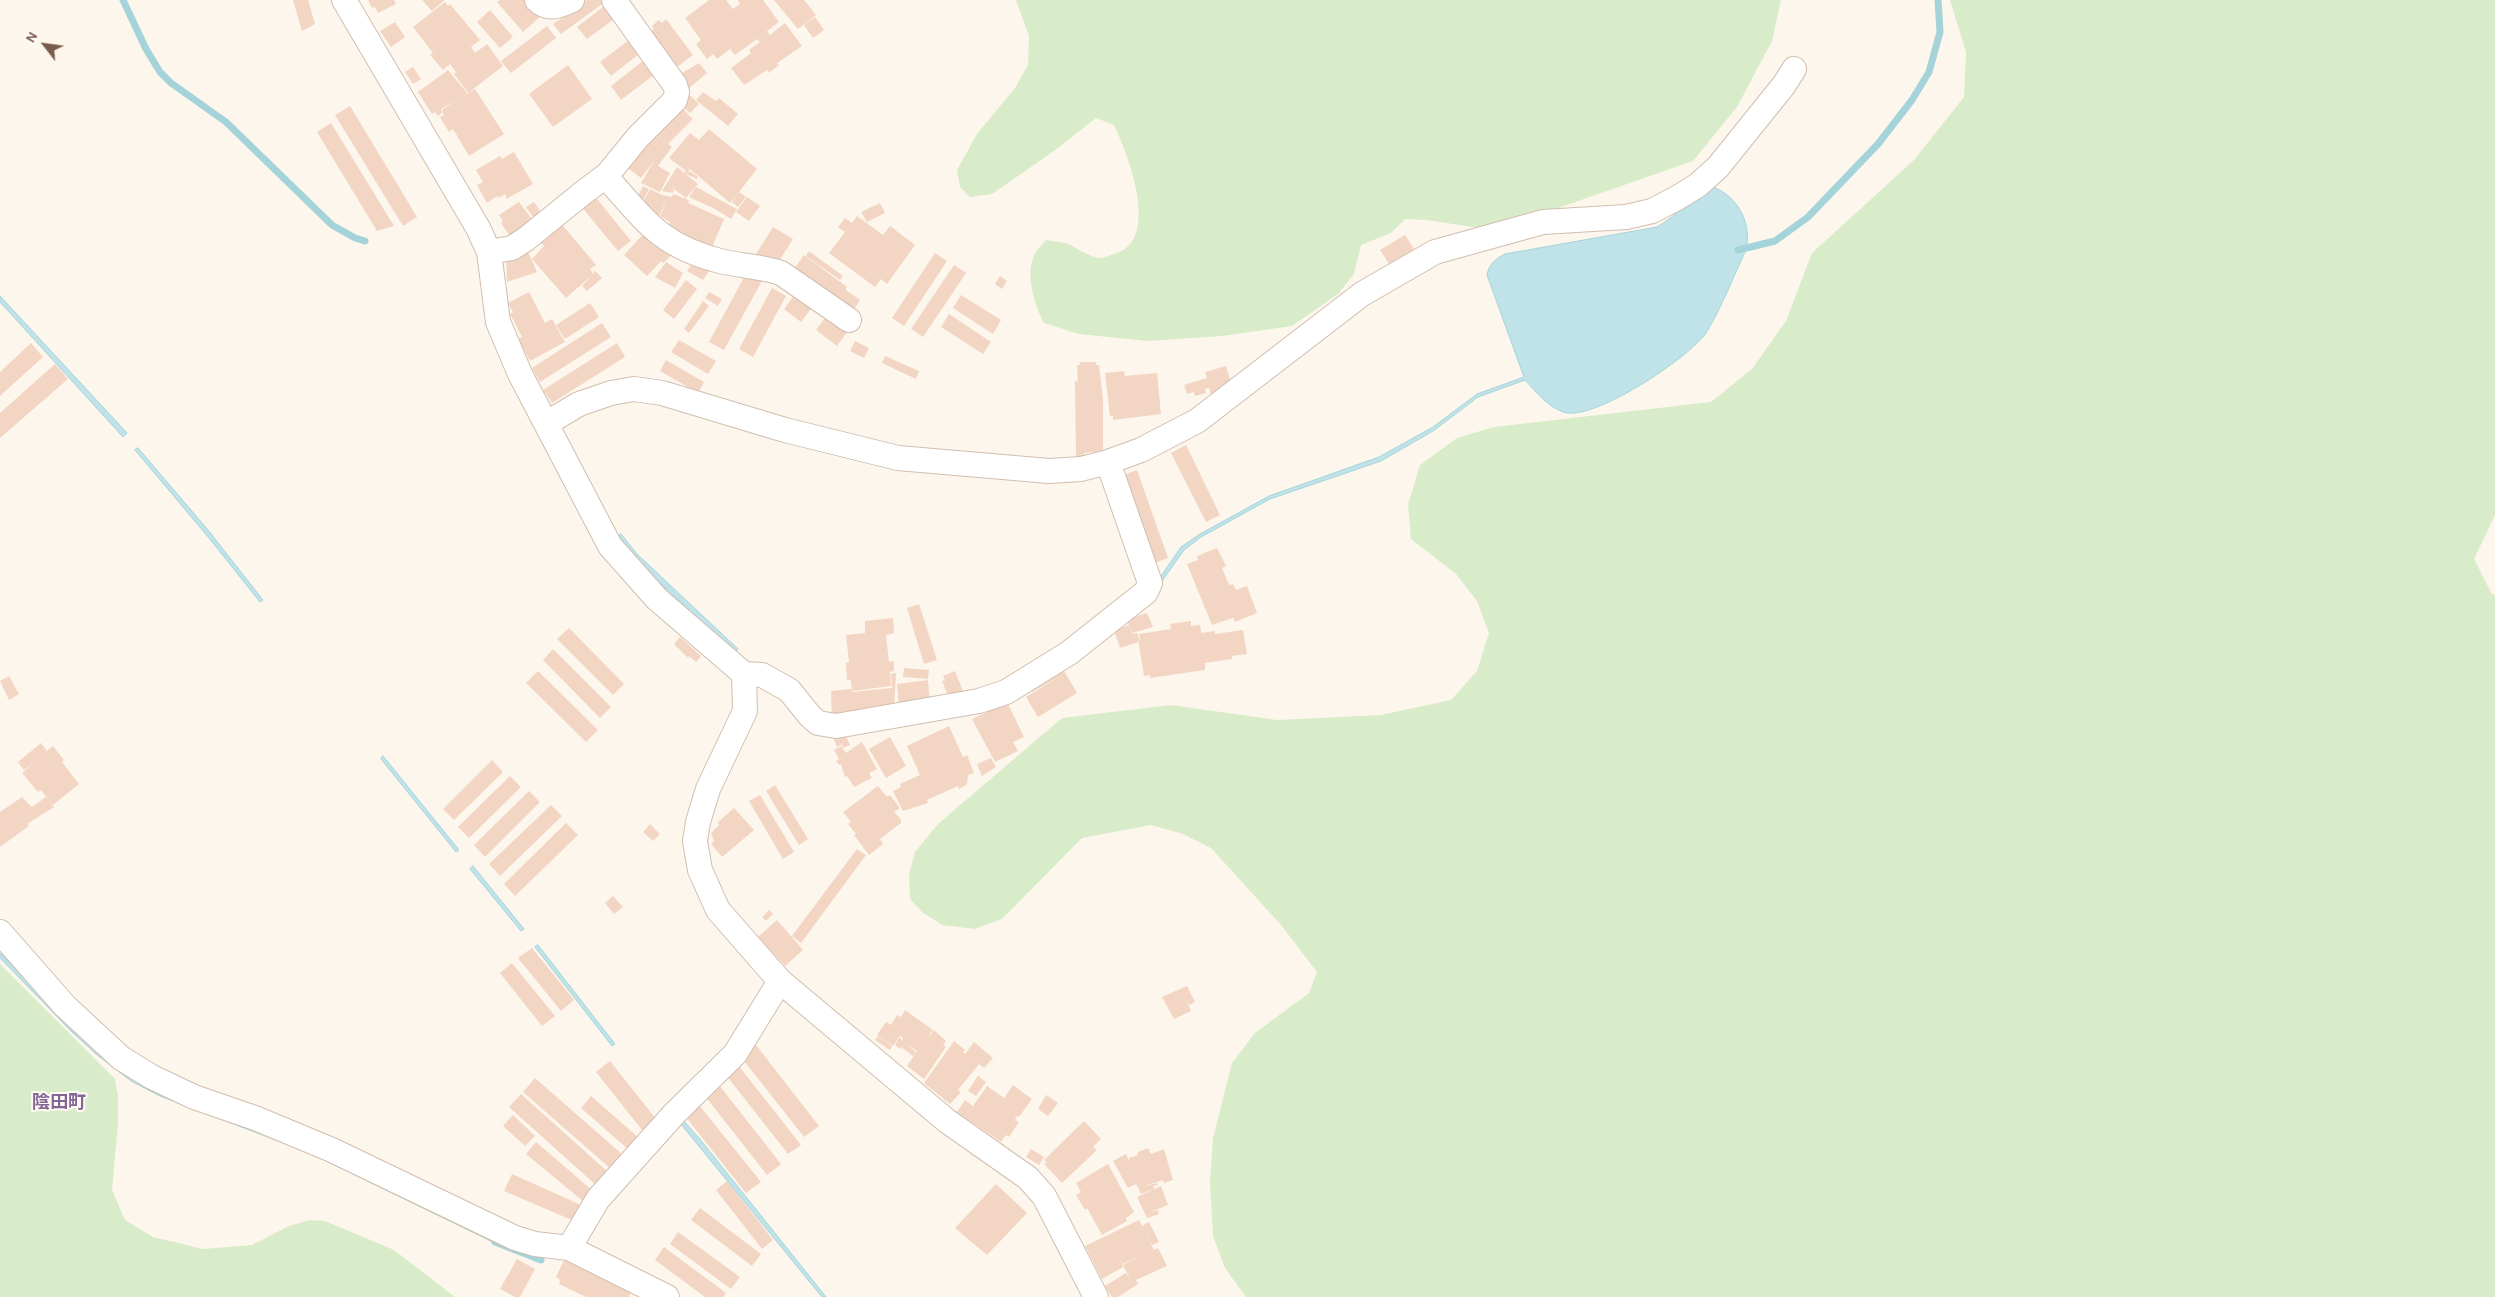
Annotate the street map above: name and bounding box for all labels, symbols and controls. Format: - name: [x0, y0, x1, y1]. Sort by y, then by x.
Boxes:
- north arrow: [20, 20, 70, 70]
- text: N: [22, 29, 41, 46]
- district label: 陰田町: [32, 1092, 86, 1114]

